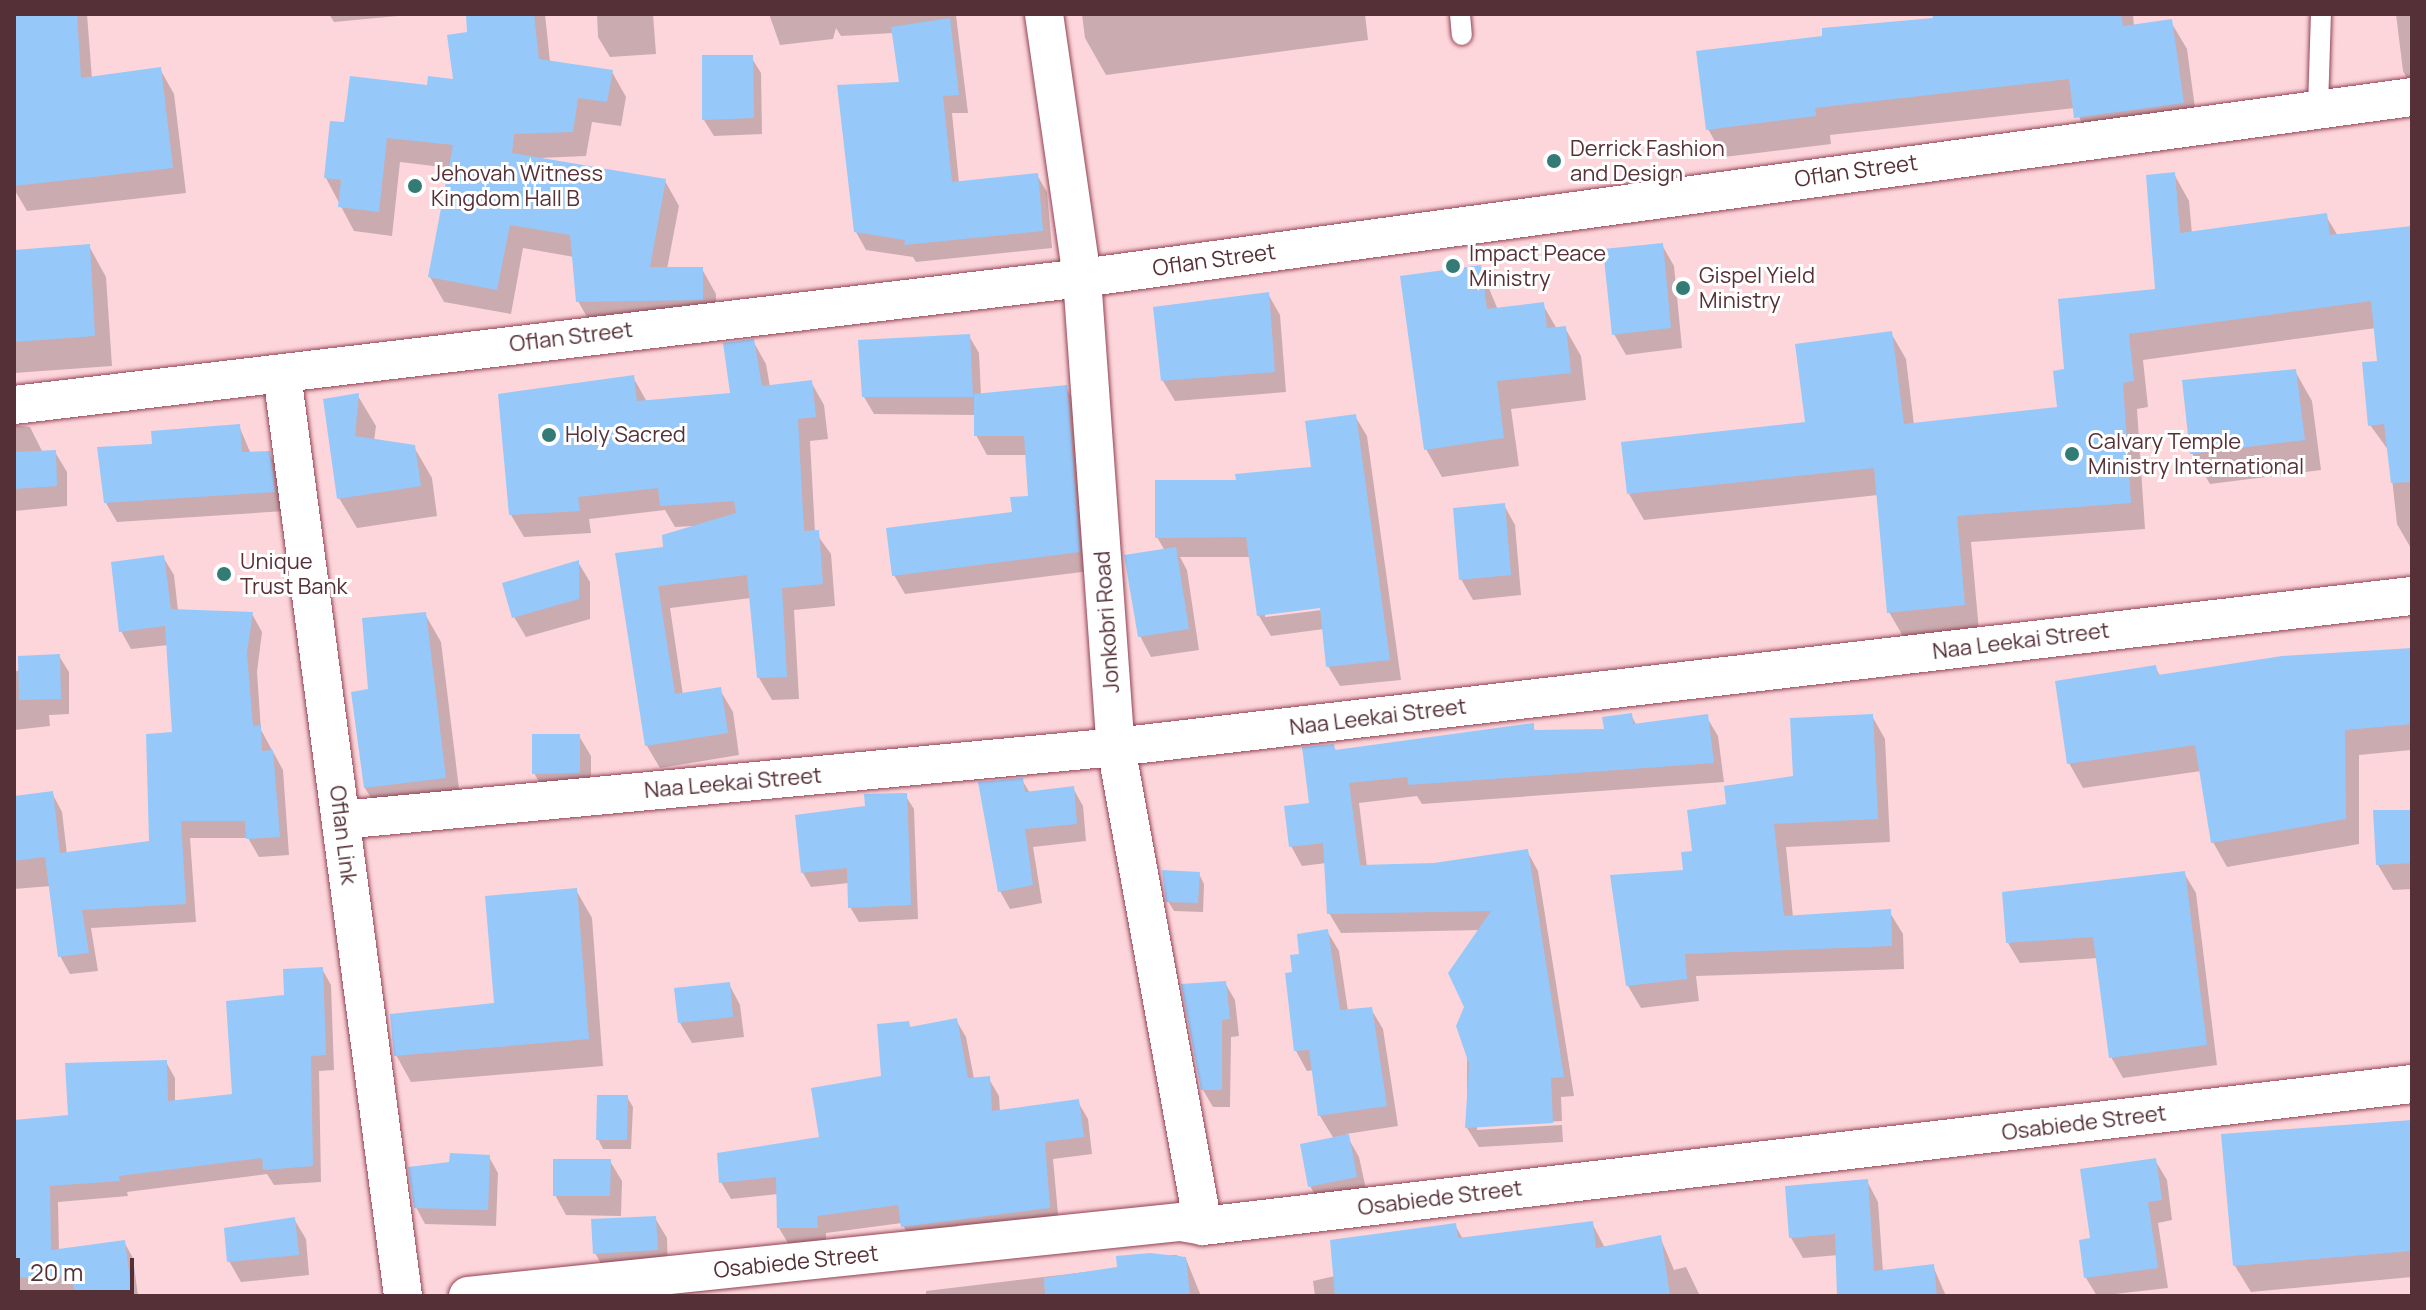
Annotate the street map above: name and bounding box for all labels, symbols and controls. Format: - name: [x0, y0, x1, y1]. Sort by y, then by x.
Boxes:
- place label: Derrick Fashion and Design: [1570, 135, 1725, 186]
- street label: Oflan Street: [1793, 149, 1919, 193]
- marker: Derrick Fashion and Design: [1545, 152, 1563, 170]
- place label: Jehovah Witness Kingdom Hall B: [431, 160, 603, 212]
- marker: Jehovah Witness Kingdom Hall B: [406, 177, 424, 195]
- street label: Oflan Street: [1151, 238, 1277, 282]
- place label: Impact Peace Ministry: [1469, 240, 1606, 292]
- marker: Impact Peace Ministry: [1444, 257, 1462, 275]
- place label: Gispel Yield Ministry: [1699, 262, 1815, 314]
- marker: Gispel Yield Ministry: [1674, 279, 1692, 297]
- street label: Oflan Street: [508, 316, 634, 358]
- place label: Holy Sacred: [565, 422, 686, 448]
- marker: Holy Sacred: [540, 426, 558, 444]
- place label: Calvary Temple Ministry International: [2088, 428, 2304, 480]
- marker: Calvary Temple Ministry International: [2063, 445, 2081, 463]
- place label: Unique Trust Bank: [240, 548, 347, 600]
- street label: Jonkobri Road: [1089, 550, 1125, 694]
- marker: Unique Trust Bank: [215, 565, 233, 583]
- street label: Naa Leekai Street: [1931, 617, 2111, 665]
- street label: Naa Leekai Street: [1288, 693, 1468, 741]
- street label: Naa Leekai Street: [643, 762, 823, 804]
- street label: Oflan Link: [324, 784, 362, 886]
- street label: Osabiede Street: [2000, 1100, 2168, 1146]
- street label: Osabiede Street: [1356, 1175, 1524, 1221]
- street label: Osabiede Street: [712, 1240, 880, 1284]
- scale bar: [20, 1242, 138, 1292]
- text: 20 m: [30, 1255, 83, 1288]

